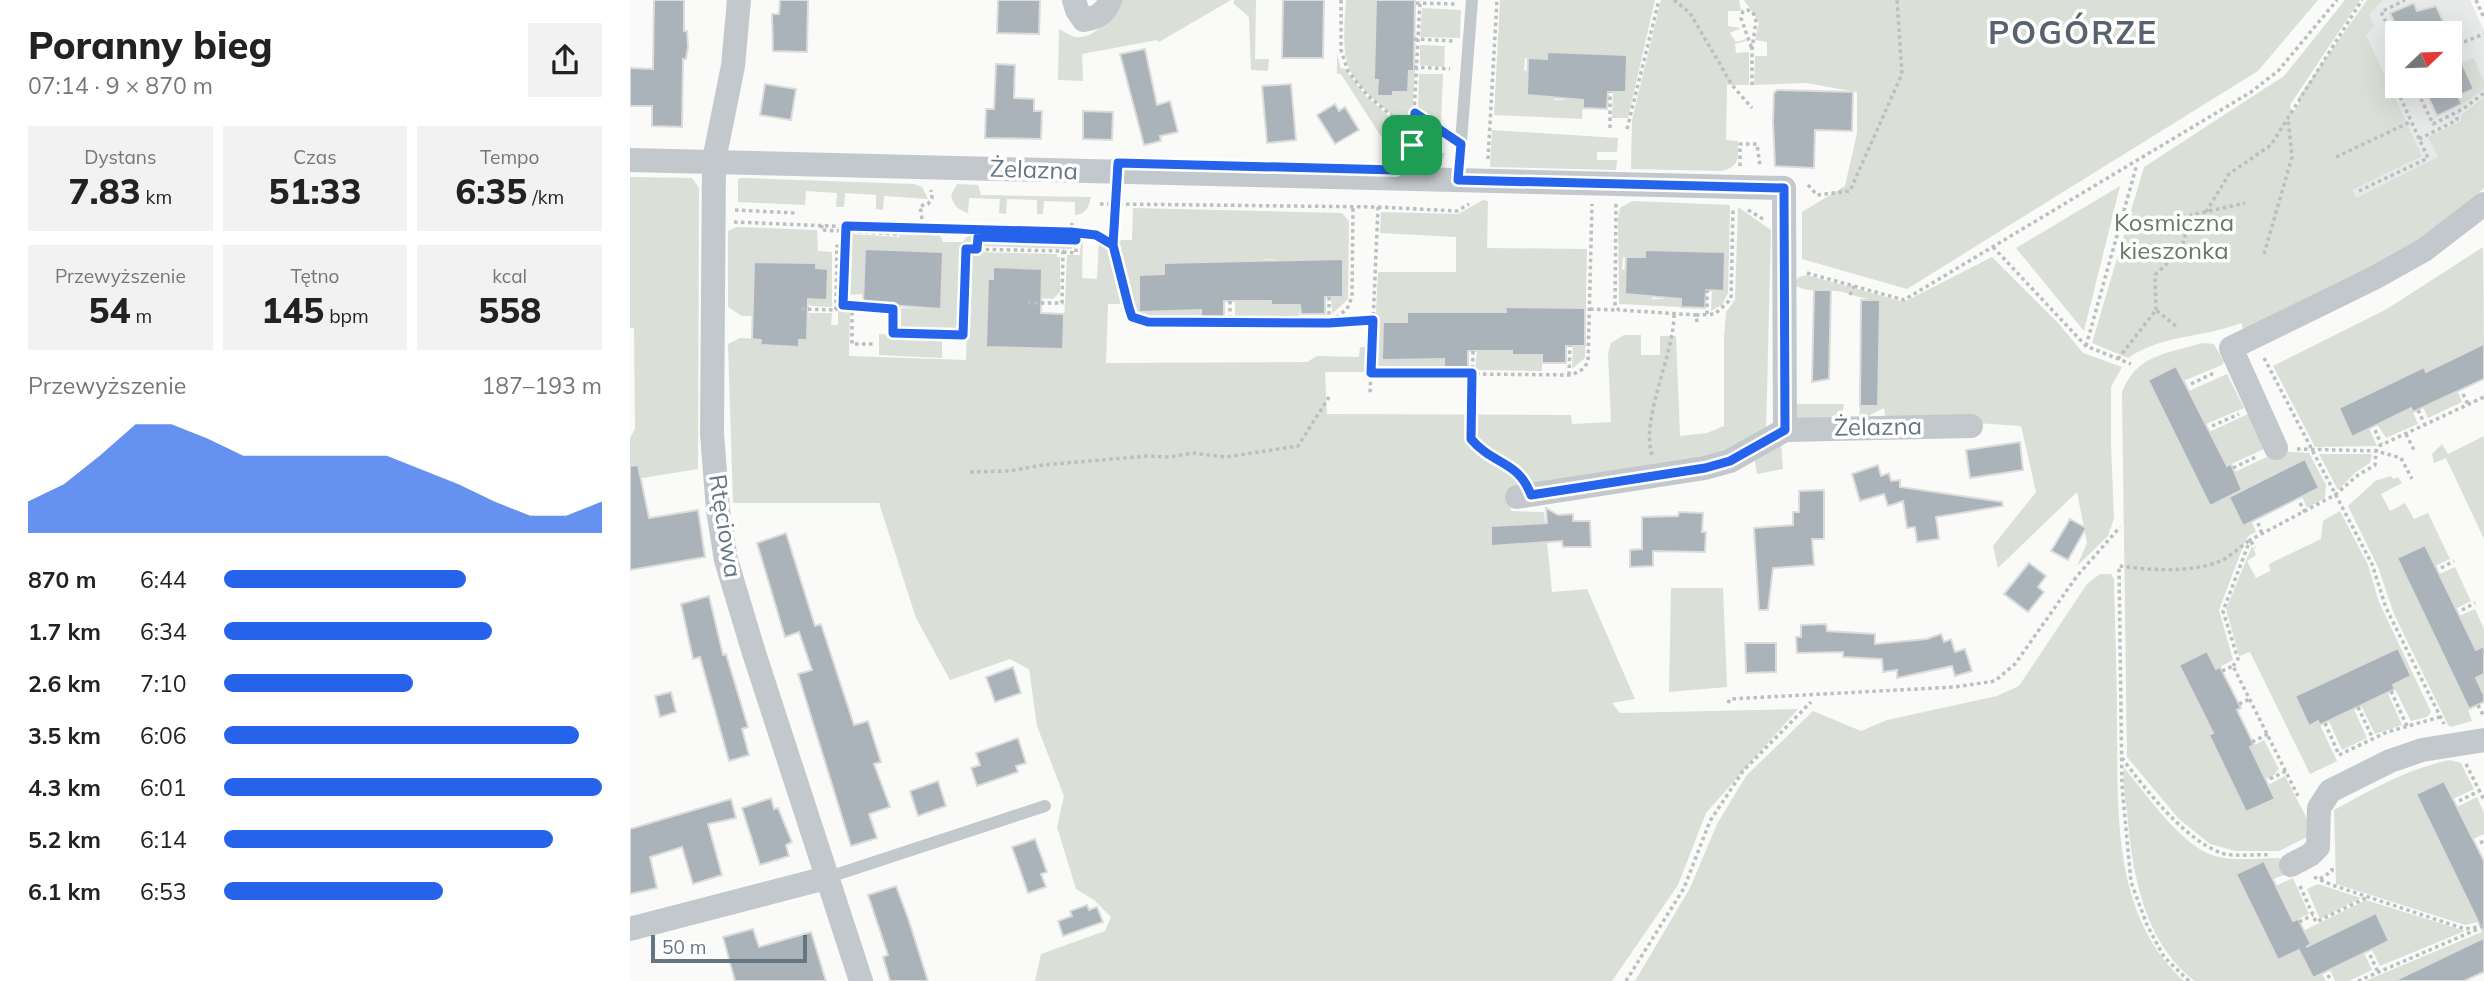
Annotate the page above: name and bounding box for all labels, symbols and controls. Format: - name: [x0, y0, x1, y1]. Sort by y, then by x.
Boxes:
- district label: POGÓRZE: [1988, 12, 2158, 52]
- text: Poranny bieg: [28, 21, 272, 69]
- north arrow: [2385, 21, 2462, 98]
- map controls: [2385, 21, 2462, 98]
- button: share: [528, 23, 602, 97]
- text: 07:14 · 9 × 870 m: [28, 71, 213, 100]
- pin: [1382, 115, 1442, 175]
- icon: arrive: [1393, 126, 1431, 164]
- text: Dystans: [84, 145, 156, 169]
- text: Czas: [293, 145, 337, 169]
- text: Tempo: [480, 145, 539, 169]
- street label: Żelazna: [990, 152, 1079, 186]
- text: 7.83: [69, 169, 141, 213]
- text: 51:33: [268, 169, 362, 213]
- text: 6:35: [455, 169, 527, 213]
- text: km: [141, 185, 172, 209]
- text: /km: [527, 185, 564, 209]
- park label: Kosmiczna kieszonka: [2114, 207, 2234, 265]
- text: Przewyższenie: [55, 264, 186, 288]
- text: Tętno: [290, 264, 339, 288]
- text: kcal: [492, 264, 527, 288]
- text: 54: [88, 288, 131, 332]
- text: 145: [261, 288, 324, 332]
- text: 558: [478, 288, 541, 332]
- text: m: [131, 304, 152, 328]
- text: bpm: [324, 304, 369, 328]
- text: Przewyższenie: [28, 371, 186, 400]
- text: 187–193 m: [481, 371, 602, 400]
- street label: Żelazna: [1834, 410, 1922, 442]
- street label: Rtęciowa: [703, 472, 749, 580]
- text: 870 m: [28, 565, 96, 594]
- text: 6:44: [140, 565, 187, 594]
- text: 1.7 km: [28, 617, 101, 646]
- text: 6:34: [140, 617, 187, 646]
- text: 2.6 km: [28, 669, 101, 698]
- text: 7:10: [140, 669, 187, 698]
- text: 3.5 km: [28, 721, 101, 750]
- text: 6:06: [140, 721, 187, 750]
- text: 4.3 km: [28, 773, 101, 802]
- text: 6:01: [140, 773, 187, 802]
- text: 5.2 km: [28, 825, 101, 854]
- text: 6:14: [140, 825, 187, 854]
- text: 6.1 km: [28, 877, 101, 906]
- text: 6:53: [140, 877, 187, 906]
- scale bar: [651, 932, 807, 964]
- text: 50 m: [662, 935, 706, 959]

